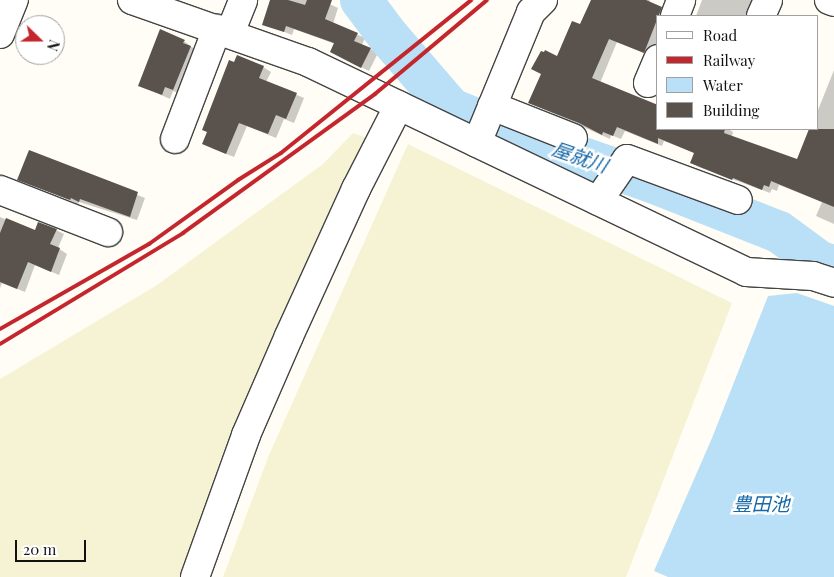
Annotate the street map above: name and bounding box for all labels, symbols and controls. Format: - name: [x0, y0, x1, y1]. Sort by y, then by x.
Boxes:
- north arrow: [15, 15, 65, 65]
- legend: [656, 15, 819, 130]
- text: Road: [703, 25, 737, 45]
- text: N: [43, 37, 64, 54]
- text: Railway: [703, 50, 755, 70]
- text: Water: [703, 75, 743, 95]
- text: Building: [703, 100, 759, 120]
- water label: 屋就川: [549, 137, 611, 177]
- water label: 豊田池: [733, 493, 789, 515]
- scale bar: [18, 530, 89, 562]
- text: 20 m: [23, 539, 56, 559]

